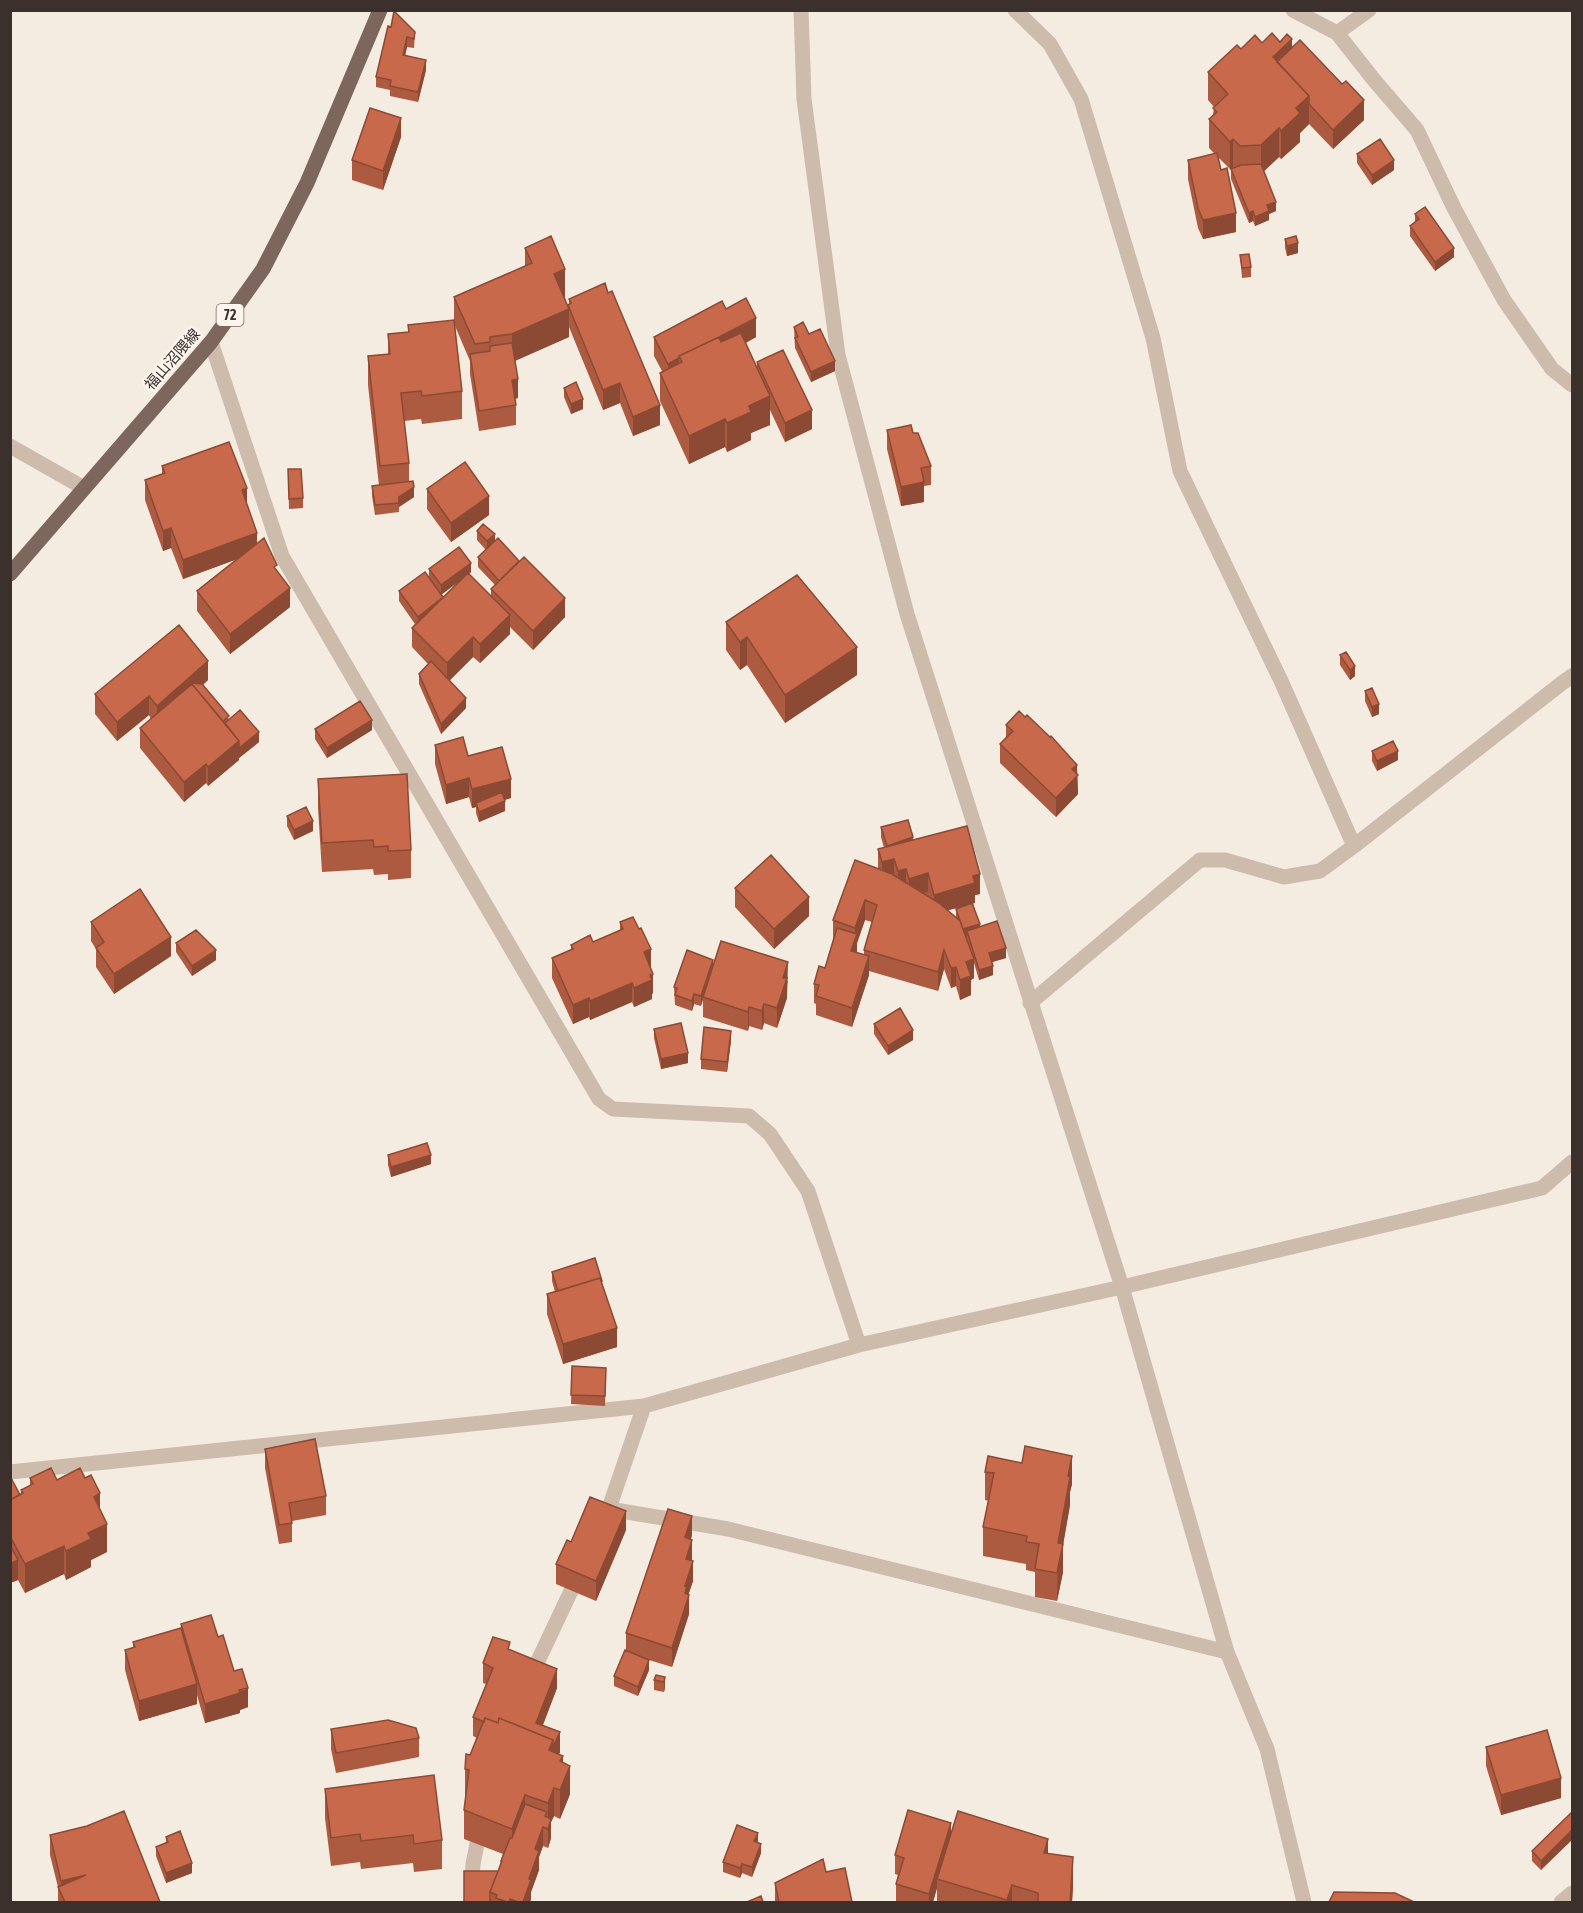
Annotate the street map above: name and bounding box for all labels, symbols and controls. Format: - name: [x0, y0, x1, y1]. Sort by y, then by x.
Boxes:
- road number: 72: [216, 304, 244, 326]
- street label: 福山沼隈線: [141, 325, 203, 393]

